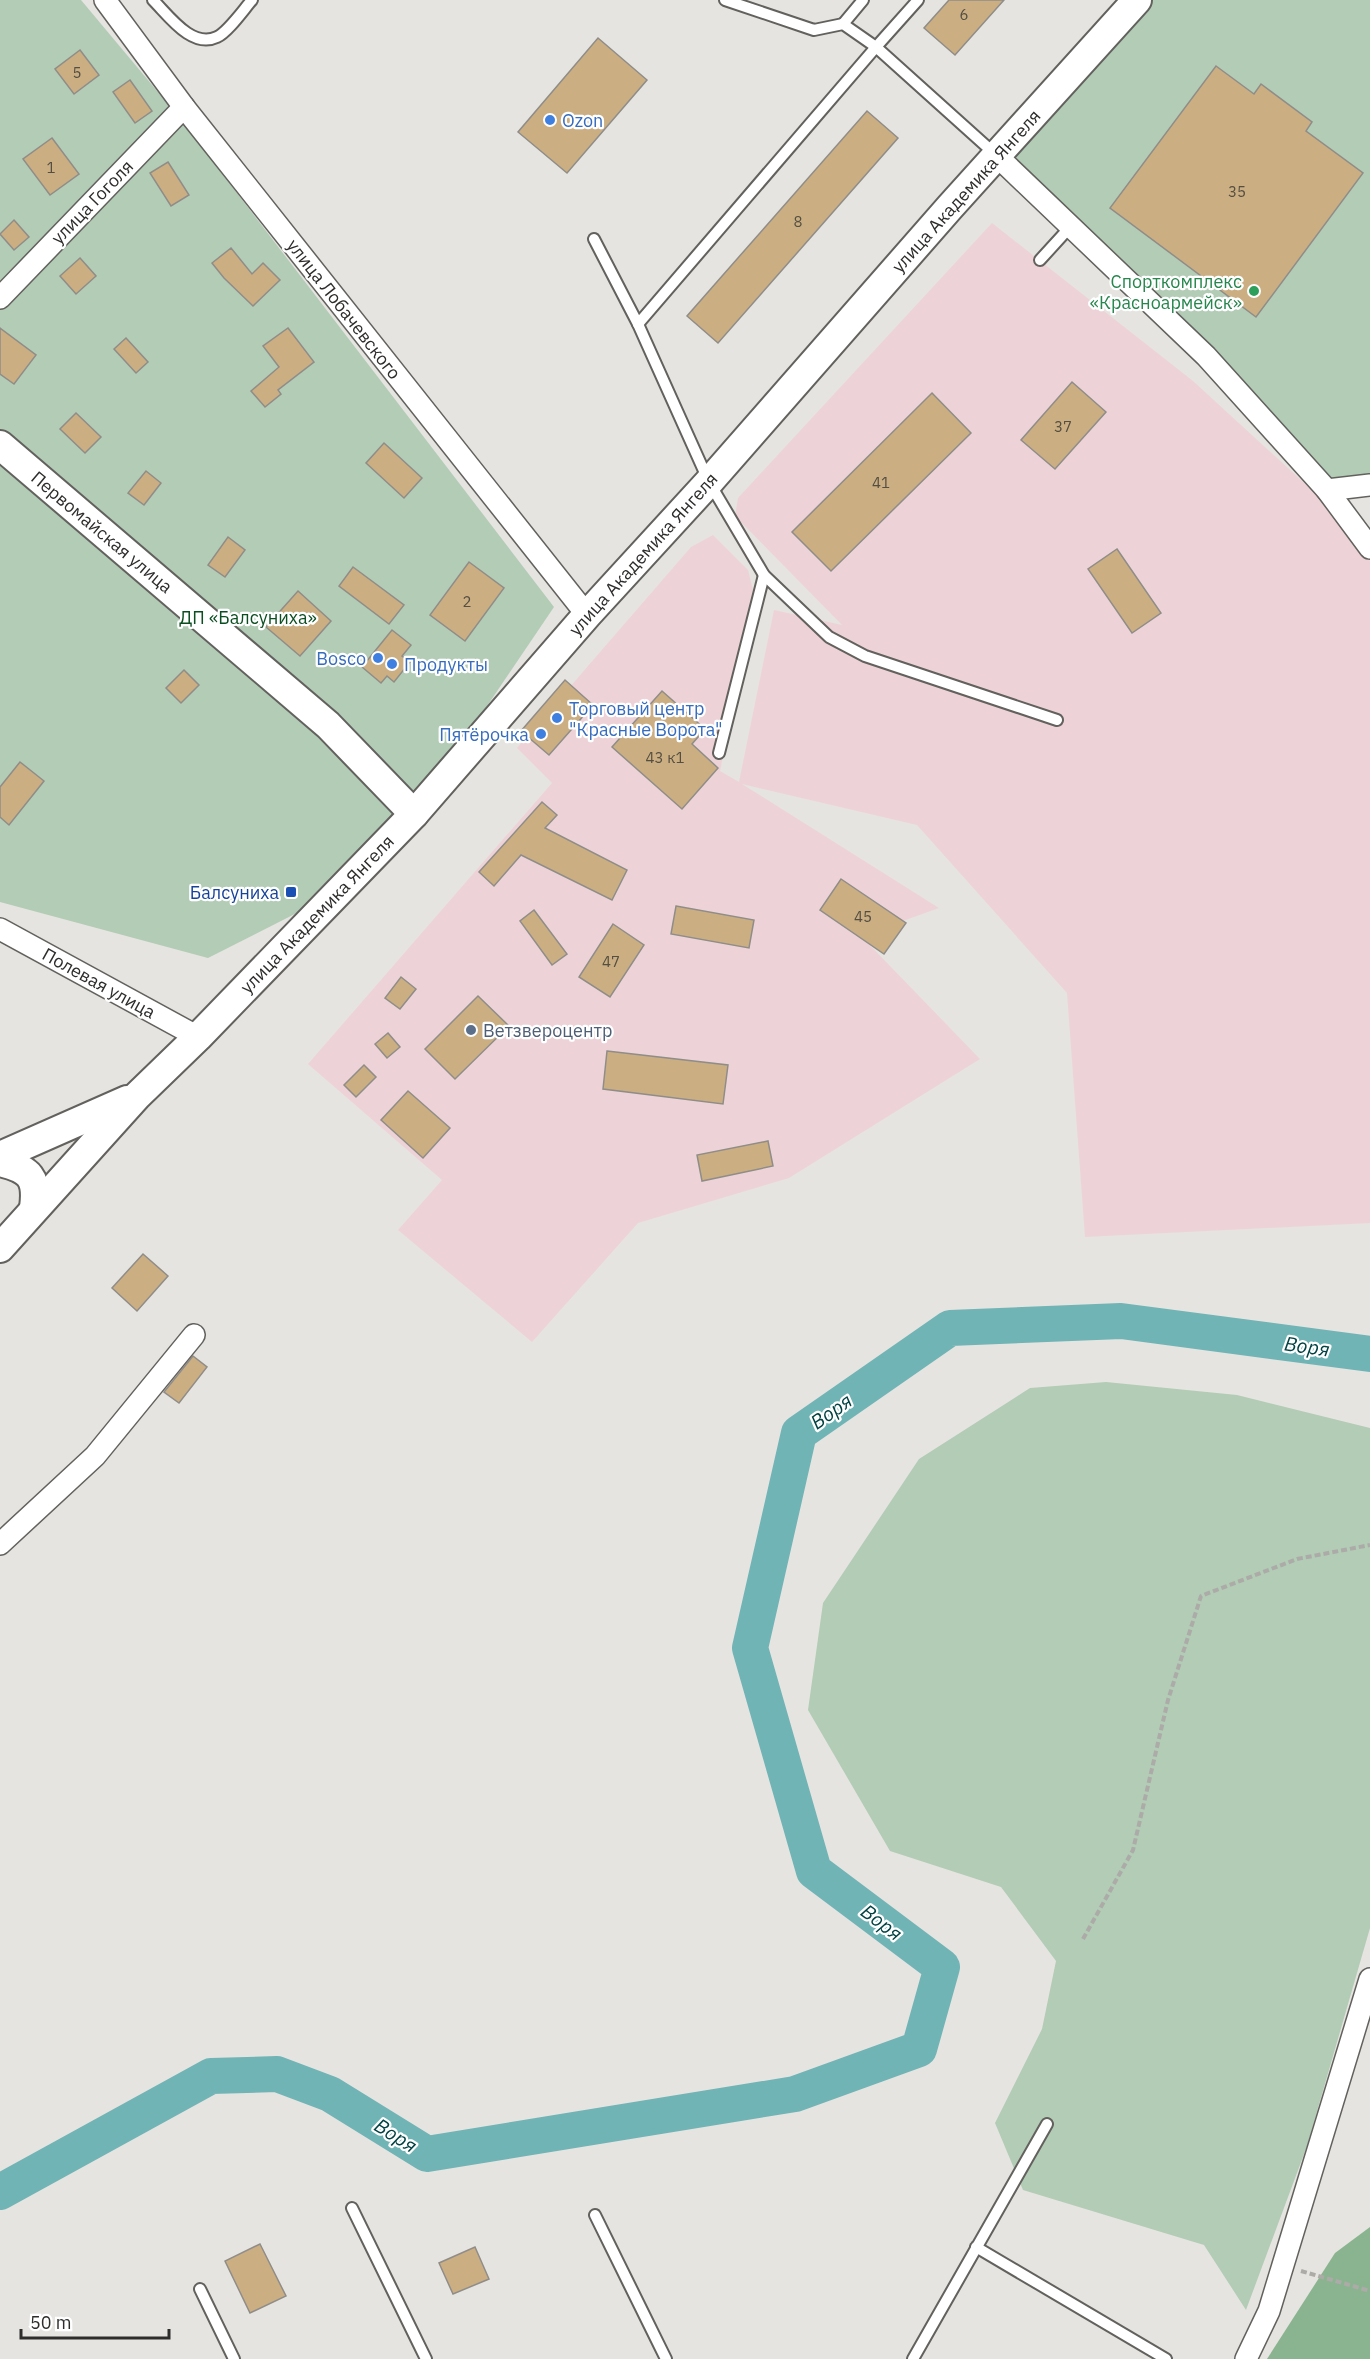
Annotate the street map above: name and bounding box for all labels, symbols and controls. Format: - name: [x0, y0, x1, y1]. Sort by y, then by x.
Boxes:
- house number: 6: [959, 5, 969, 24]
- house number: 5: [72, 63, 82, 82]
- street label: улица Академика Янгеля: [887, 105, 1045, 277]
- place label: Ozon: [562, 109, 603, 132]
- marker: Ozon: [543, 113, 557, 127]
- street label: улица Гоголя: [46, 155, 138, 249]
- house number: 1: [46, 158, 56, 177]
- house number: 35: [1228, 182, 1246, 201]
- house number: 8: [793, 212, 803, 231]
- street label: улица Лобачевского: [282, 234, 406, 384]
- place label: Спорткомплекс «Красноармейск»: [1090, 270, 1242, 314]
- marker: Спорткомплекс «Красноармейск»: [1247, 284, 1261, 298]
- house number: 37: [1054, 417, 1072, 436]
- street label: Первомайская улица: [27, 466, 178, 598]
- street label: улица Академика Янгеля: [564, 468, 722, 640]
- house number: 41: [872, 473, 890, 492]
- house number: 2: [462, 592, 472, 611]
- park label: ДП «Балсуниха»: [179, 606, 317, 629]
- place label: Bosco: [316, 647, 366, 670]
- marker: Bosco: [371, 651, 385, 665]
- place label: Продукты: [404, 653, 488, 676]
- marker: Продукты: [385, 657, 399, 671]
- place label: Торговый центр "Красные Ворота": [569, 697, 723, 741]
- marker: Торговый центр "Красные Ворота": [550, 711, 564, 725]
- place label: Пятёрочка: [439, 723, 529, 746]
- marker: Пятёрочка: [534, 727, 548, 741]
- house number: 43 к1: [646, 748, 684, 767]
- street label: улица Академика Янгеля: [235, 830, 399, 998]
- place label: Балсуниха: [190, 881, 279, 904]
- marker: Балсуниха: [284, 885, 298, 899]
- house number: 45: [854, 907, 872, 926]
- street label: Полевая улица: [38, 942, 160, 1024]
- house number: 47: [602, 952, 620, 971]
- place label: Ветзвероцентр: [483, 1019, 612, 1042]
- marker: Ветзвероцентр: [464, 1023, 478, 1037]
- water label: Воря: [1283, 1329, 1331, 1363]
- water label: Воря: [805, 1387, 857, 1435]
- water label: Воря: [856, 1898, 908, 1946]
- water label: Воря: [370, 2111, 422, 2159]
- scale bar: [21, 2302, 170, 2340]
- text: 50 m: [30, 2311, 72, 2334]

